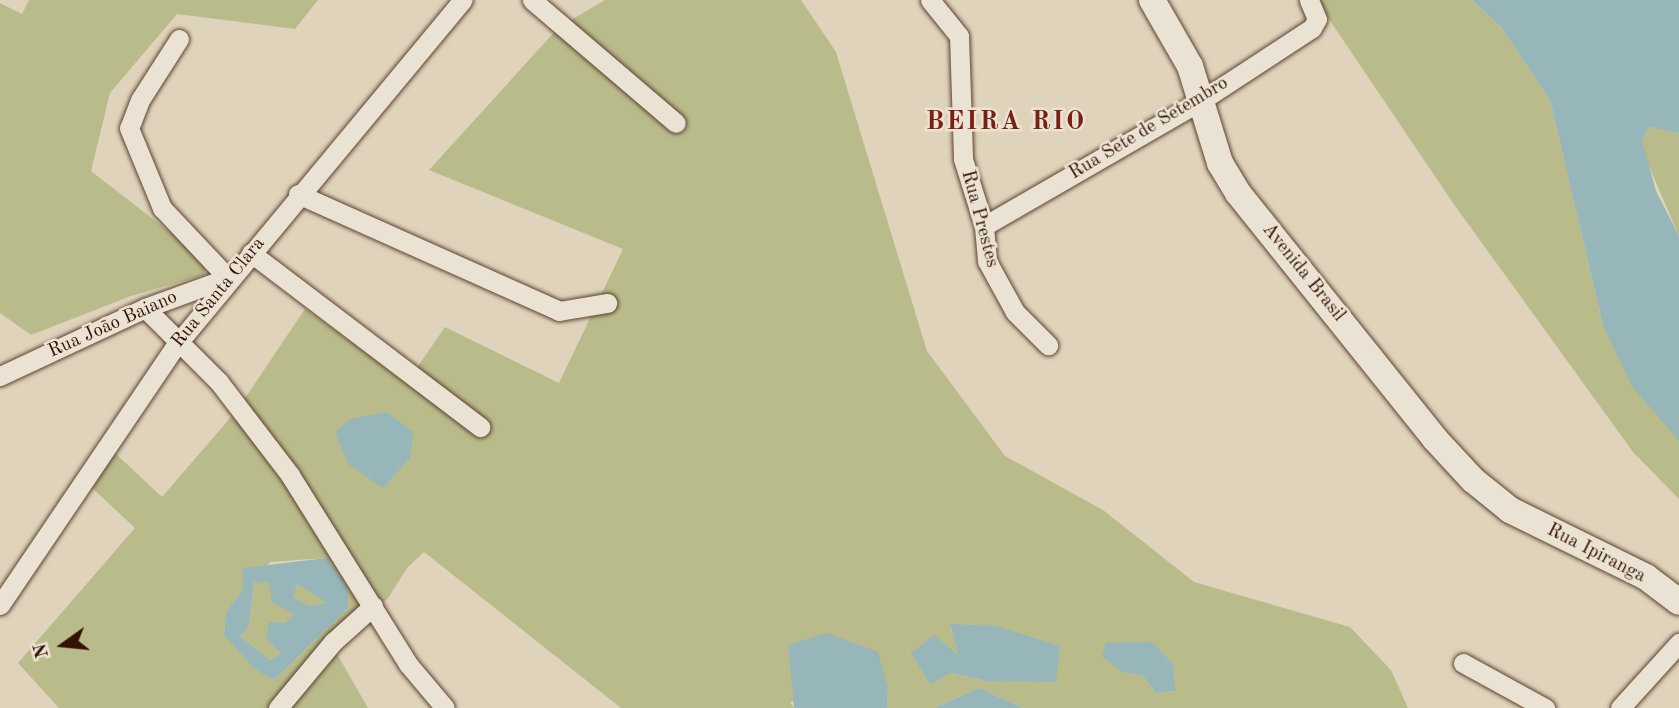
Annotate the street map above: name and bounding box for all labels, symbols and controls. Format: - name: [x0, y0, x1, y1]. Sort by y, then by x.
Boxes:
- street label: Rua Sete de Setembro: [1065, 72, 1233, 186]
- district label: BEIRA RIO: [927, 107, 1085, 139]
- street label: Rua Prestes: [955, 168, 1003, 270]
- street label: Avenida Brasil: [1256, 219, 1350, 327]
- street label: Rua Santa Clara: [167, 233, 271, 353]
- street label: Rua João Baiano: [45, 286, 181, 364]
- street label: Rua Ipiranga: [1543, 519, 1649, 589]
- north arrow: [28, 610, 98, 680]
- text: N: [31, 641, 53, 660]

